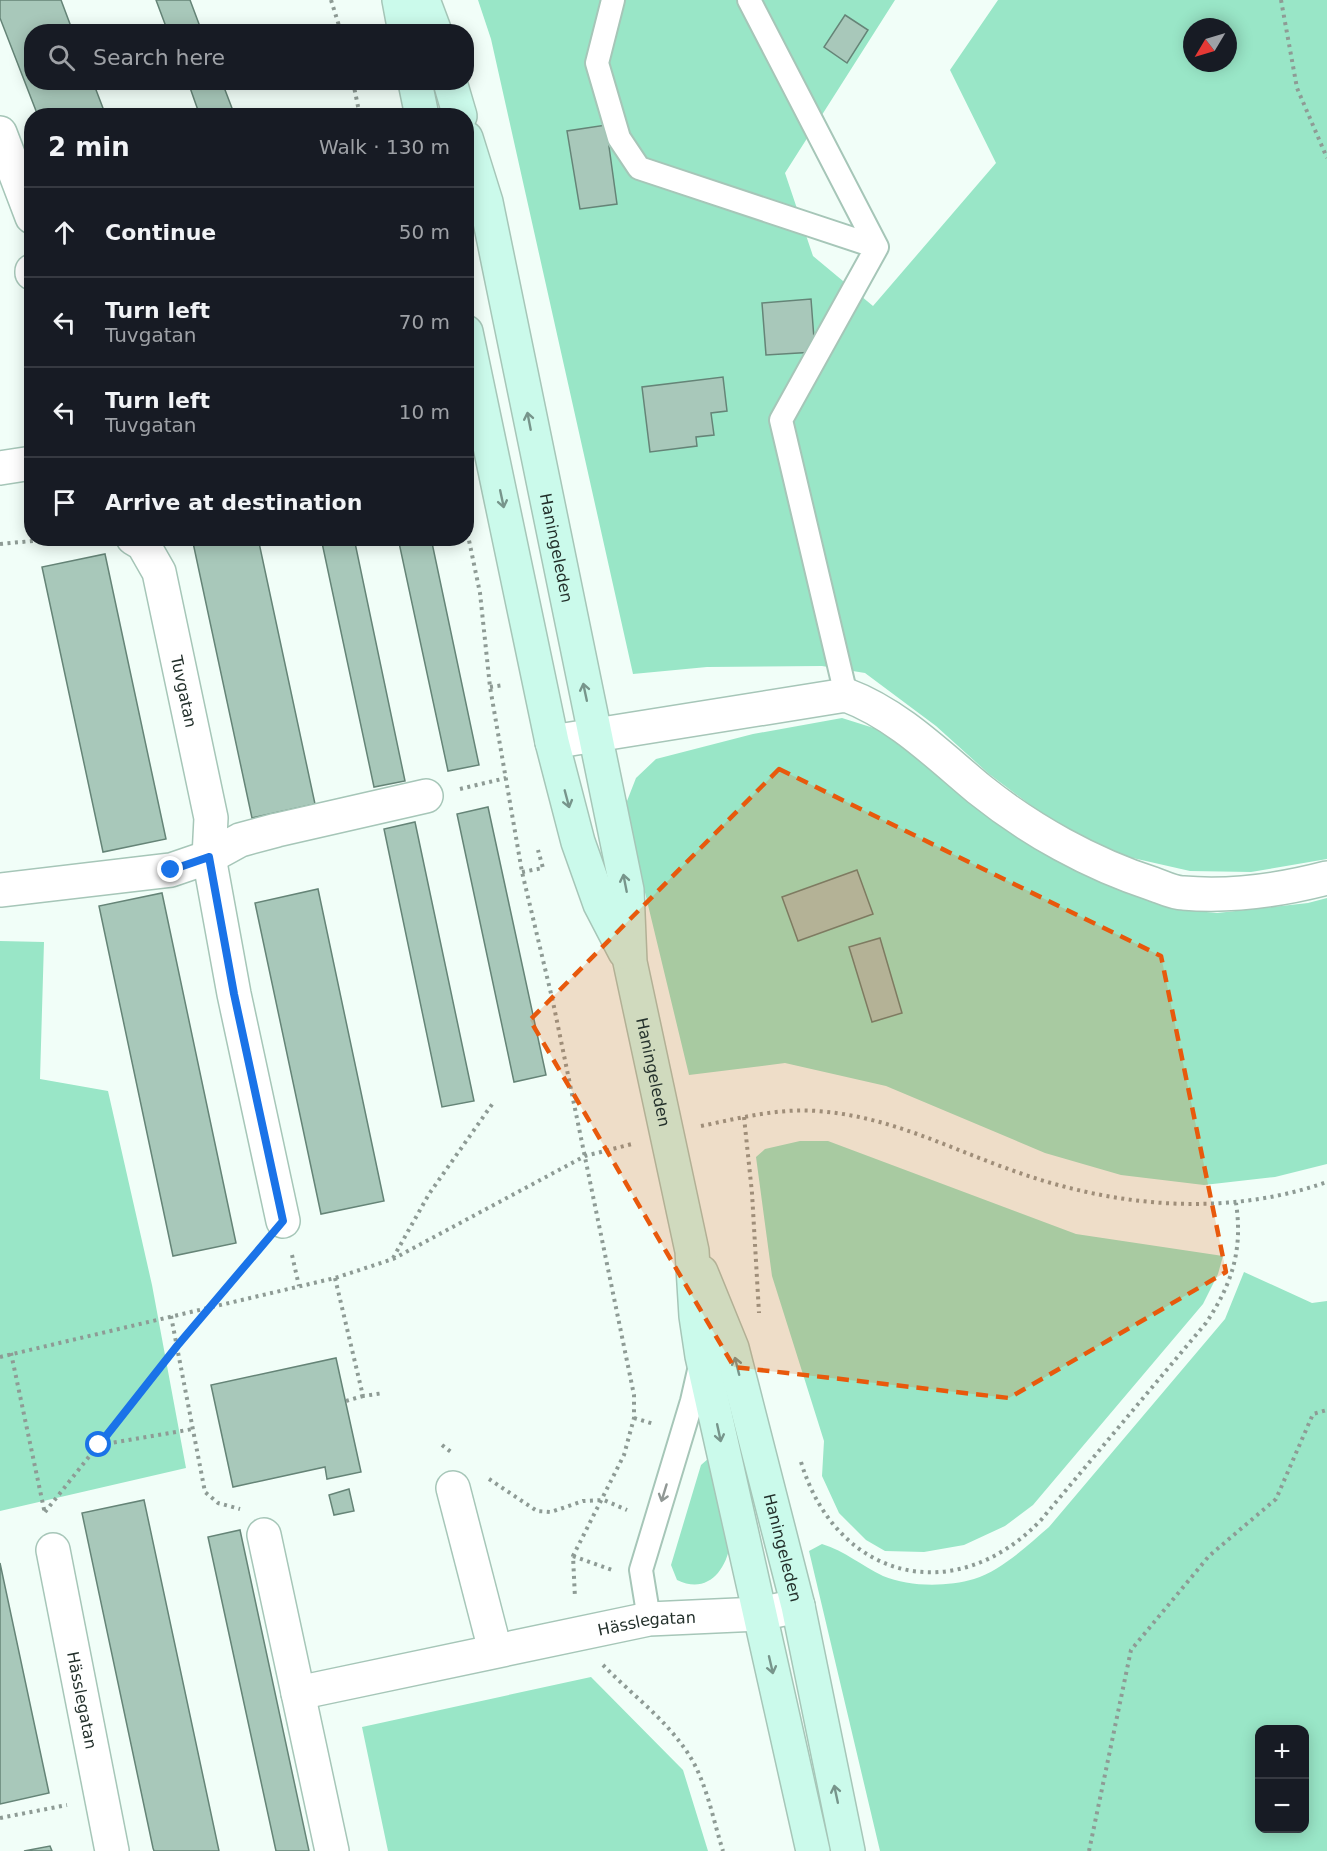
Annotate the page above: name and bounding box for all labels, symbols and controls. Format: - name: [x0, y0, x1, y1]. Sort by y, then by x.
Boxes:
- north arrow: [1183, 18, 1237, 72]
- search box: [24, 24, 474, 90]
- icon: search: [45, 41, 78, 74]
- text: Search here: [93, 45, 225, 70]
- text: 2 min: [48, 132, 130, 162]
- text: Walk · 130 m: [319, 135, 450, 159]
- icon: ahead: [48, 216, 81, 249]
- text: Continue: [105, 220, 216, 245]
- text: 50 m: [399, 220, 450, 244]
- text: Turn left: [105, 298, 210, 323]
- icon: left: [48, 306, 81, 339]
- text: 70 m: [399, 310, 450, 334]
- text: Tuvgatan: [105, 323, 196, 347]
- text: Turn left: [105, 388, 210, 413]
- icon: left: [48, 396, 81, 429]
- text: 10 m: [399, 400, 450, 424]
- one-way arrow: [523, 411, 534, 431]
- text: Tuvgatan: [105, 413, 196, 437]
- icon: arrive: [48, 486, 81, 519]
- one-way arrow: [497, 489, 508, 508]
- text: Arrive at destination: [105, 490, 362, 515]
- street label: Haningeleden: [536, 491, 577, 604]
- street label: Tuvgatan: [167, 653, 201, 729]
- one-way arrow: [579, 683, 590, 702]
- one-way arrow: [562, 789, 573, 808]
- route end: [157, 856, 183, 882]
- one-way arrow: [619, 874, 630, 893]
- street label: Haningeleden: [633, 1016, 675, 1128]
- one-way arrow: [730, 1357, 742, 1376]
- one-way arrow: [714, 1423, 725, 1442]
- route start: [85, 1431, 111, 1457]
- one-way arrow: [658, 1483, 669, 1502]
- street label: Haningeleden: [760, 1491, 806, 1604]
- street label: Hässlegatan: [596, 1607, 696, 1639]
- street label: Hässlegatan: [64, 1650, 101, 1751]
- one-way arrow: [765, 1655, 777, 1674]
- map controls: [1255, 1725, 1309, 1833]
- button: +: [1255, 1725, 1309, 1779]
- button: −: [1255, 1779, 1309, 1833]
- one-way arrow: [830, 1784, 841, 1804]

